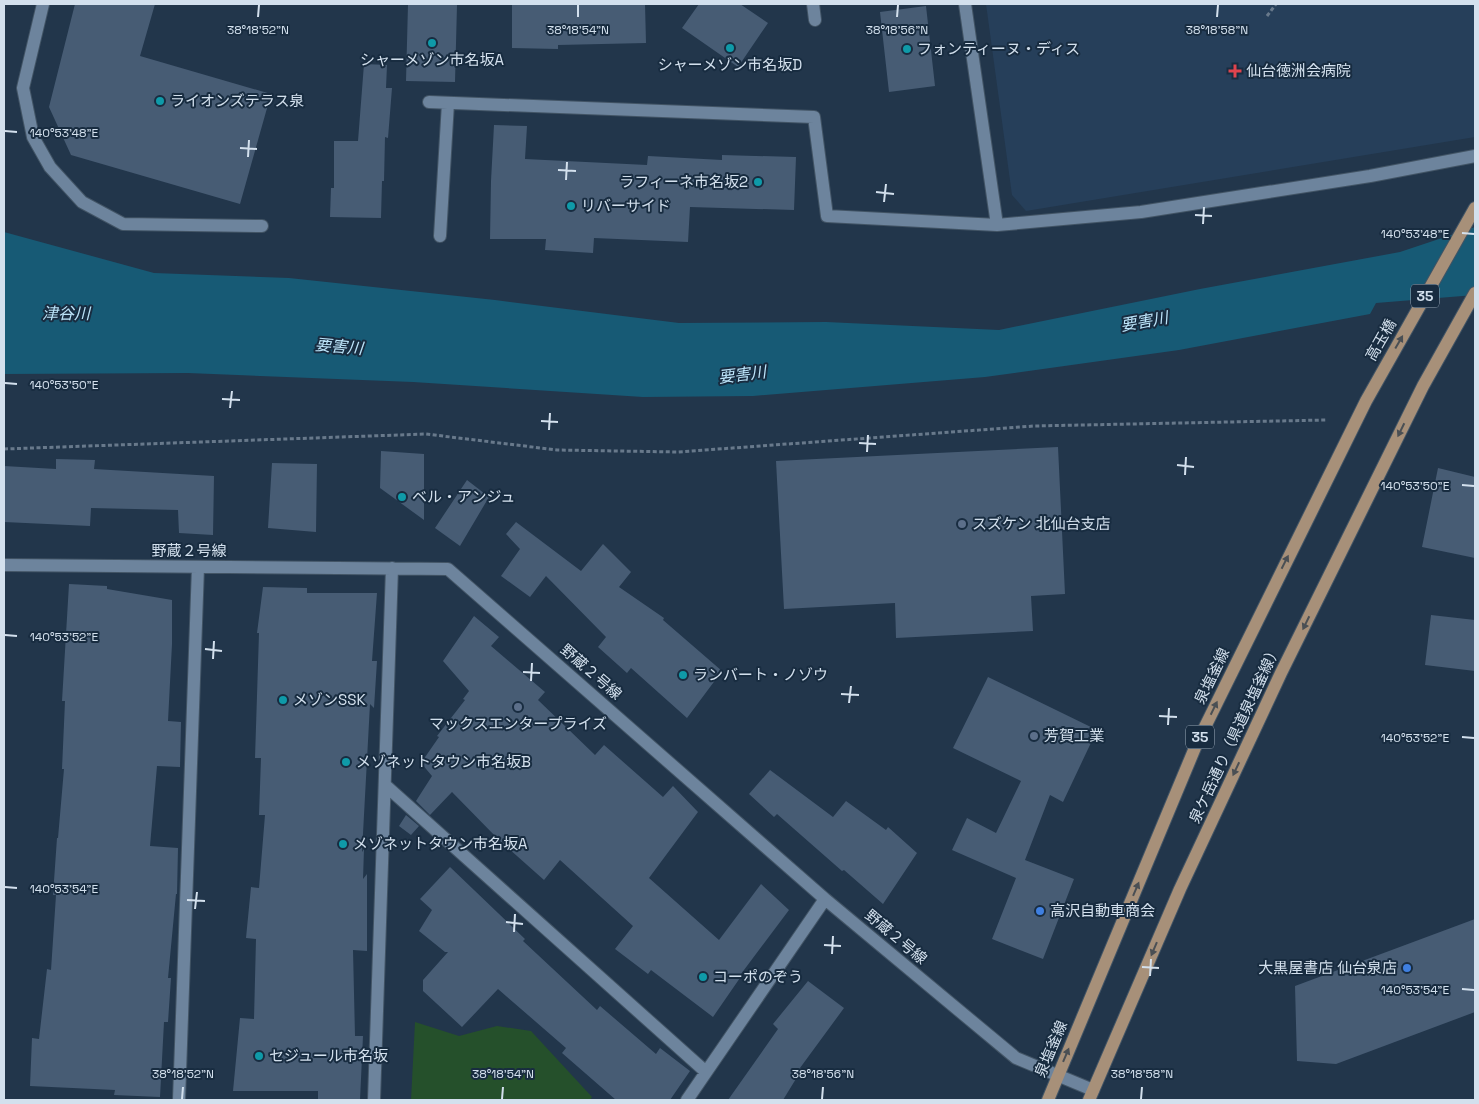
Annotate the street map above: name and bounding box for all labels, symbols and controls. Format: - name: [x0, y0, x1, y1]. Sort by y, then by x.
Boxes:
- text: 38°18'52"N: [227, 22, 289, 38]
- text: 38°18'54"N: [547, 22, 609, 38]
- text: 38°18'56"N: [866, 22, 928, 38]
- text: 38°18'58"N: [1186, 22, 1248, 38]
- marker: シャーメゾン市名坂A: [426, 37, 438, 49]
- place label: フォンティーヌ・ディス: [917, 39, 1080, 58]
- marker: シャーメゾン市名坂D: [724, 42, 736, 54]
- marker: フォンティーヌ・ディス: [901, 43, 913, 55]
- place label: シャーメゾン市名坂A: [360, 50, 504, 69]
- place label: シャーメゾン市名坂D: [658, 55, 802, 74]
- place label: 仙台徳洲会病院: [1246, 61, 1351, 80]
- marker: 仙台徳洲会病院: [1228, 64, 1242, 78]
- place label: ライオンズテラス泉: [170, 91, 304, 110]
- marker: ライオンズテラス泉: [154, 95, 166, 107]
- text: 140°53'48"E: [30, 125, 99, 141]
- place label: ラフィーネ市名坂2: [619, 172, 748, 191]
- marker: ラフィーネ市名坂2: [752, 176, 764, 188]
- place label: リバーサイド: [581, 196, 671, 215]
- marker: リバーサイド: [565, 200, 577, 212]
- text: 140°53'48"E: [1381, 226, 1450, 242]
- road number: 35: [1411, 284, 1439, 308]
- water label: 津谷川: [42, 303, 92, 324]
- water label: 要害川: [1119, 307, 1172, 336]
- street label: 高玉橋: [1361, 316, 1400, 364]
- water label: 要害川: [314, 334, 366, 359]
- one-way arrow: [1395, 335, 1403, 349]
- water label: 要害川: [717, 361, 769, 388]
- text: 140°53'50"E: [30, 377, 99, 393]
- one-way arrow: [1397, 423, 1405, 437]
- text: 140°53'50"E: [1381, 478, 1450, 494]
- place label: ベル・アンジュ: [412, 487, 515, 506]
- marker: ベル・アンジュ: [396, 491, 408, 503]
- place label: スズケン 北仙台支店: [972, 514, 1110, 533]
- marker: スズケン 北仙台支店: [956, 518, 968, 530]
- street label: 野蔵２号線: [151, 541, 227, 560]
- one-way arrow: [1281, 555, 1289, 569]
- one-way arrow: [1301, 615, 1310, 630]
- text: 140°53'52"E: [30, 629, 98, 645]
- street label: 野蔵２号線: [557, 640, 626, 703]
- street label: 泉ケ岳通り（県道泉塩釜線）: [1185, 641, 1284, 826]
- street label: 泉塩釜線: [1190, 645, 1233, 707]
- place label: ランバート・ノゾウ: [693, 665, 828, 684]
- marker: ランバート・ノゾウ: [677, 669, 689, 681]
- place label: メゾンSSK: [293, 690, 366, 709]
- marker: メゾンSSK: [277, 694, 289, 706]
- marker: マックスエンタープライズ: [512, 701, 524, 713]
- one-way arrow: [1210, 701, 1218, 715]
- place label: マックスエンタープライズ: [429, 714, 607, 733]
- place label: 芳賀工業: [1044, 726, 1104, 745]
- road number: 35: [1186, 726, 1214, 749]
- marker: 芳賀工業: [1028, 730, 1040, 742]
- text: 140°53'52"E: [1381, 730, 1449, 746]
- place label: メゾネットタウン市名坂B: [356, 752, 531, 771]
- marker: メゾネットタウン市名坂B: [340, 756, 352, 768]
- one-way arrow: [1231, 762, 1239, 776]
- place label: メゾネットタウン市名坂A: [353, 834, 528, 853]
- marker: メゾネットタウン市名坂A: [337, 838, 349, 850]
- text: 140°53'54"E: [30, 881, 98, 897]
- one-way arrow: [1132, 882, 1140, 896]
- place label: 高沢自動車商会: [1050, 901, 1155, 920]
- street label: 野蔵２号線: [861, 905, 931, 968]
- marker: 高沢自動車商会: [1034, 905, 1046, 917]
- one-way arrow: [1150, 942, 1158, 956]
- place label: 大黒屋書店 仙台泉店: [1258, 958, 1397, 977]
- marker: 大黒屋書店 仙台泉店: [1401, 962, 1413, 974]
- place label: コーポのぞう: [713, 967, 803, 986]
- marker: コーポのぞう: [697, 971, 709, 983]
- text: 140°53'54"E: [1381, 982, 1449, 998]
- street label: 泉塩釜線: [1030, 1017, 1071, 1080]
- place label: セジュール市名坂: [269, 1046, 388, 1065]
- one-way arrow: [1063, 1048, 1071, 1062]
- marker: セジュール市名坂: [253, 1050, 265, 1062]
- text: 38°18'52"N: [152, 1066, 214, 1082]
- text: 38°18'54"N: [472, 1066, 534, 1082]
- text: 38°18'56"N: [792, 1066, 854, 1082]
- text: 38°18'58"N: [1111, 1066, 1173, 1082]

